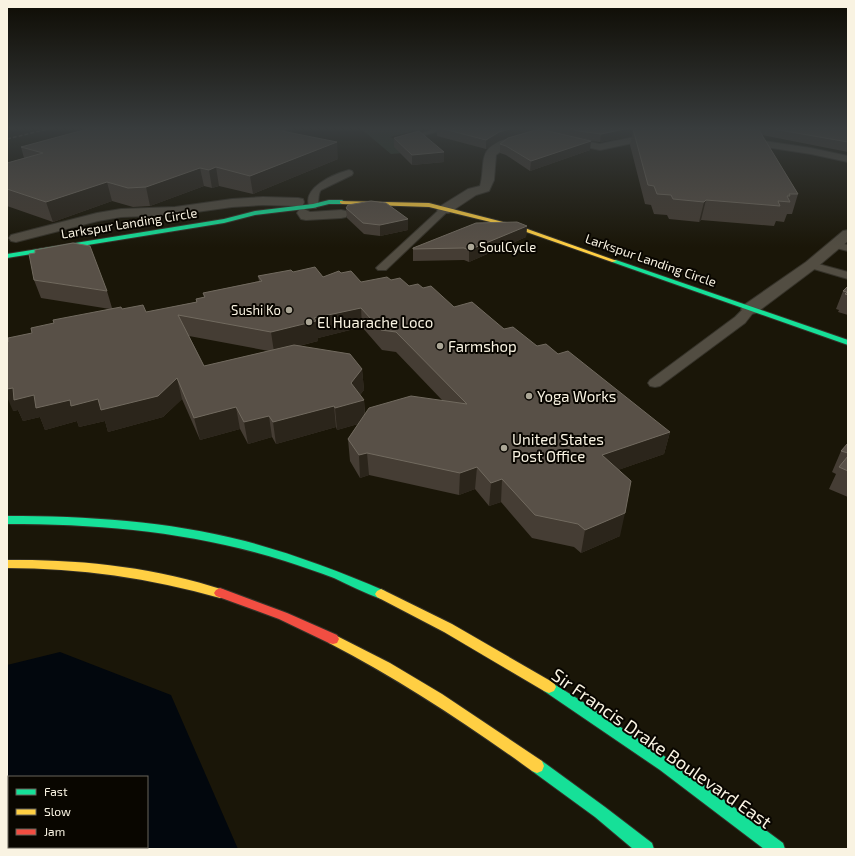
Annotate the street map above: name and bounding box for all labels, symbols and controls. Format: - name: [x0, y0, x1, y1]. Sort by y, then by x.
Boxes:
- street label: Larkspur Landing Circle: [60, 204, 198, 242]
- street label: Larkspur Landing Circle: [583, 230, 719, 290]
- place label: SoulCycle: [479, 239, 536, 255]
- marker: SoulCycle: [466, 242, 476, 252]
- place label: Sushi Ko: [231, 302, 281, 318]
- marker: Sushi Ko: [284, 305, 294, 315]
- place label: El Huarache Loco: [317, 313, 433, 331]
- marker: El Huarache Loco: [304, 317, 314, 327]
- place label: Farmshop: [448, 337, 517, 355]
- marker: Farmshop: [435, 341, 445, 351]
- place label: Yoga Works: [537, 387, 617, 405]
- marker: Yoga Works: [524, 391, 534, 401]
- place label: United States Post Office: [512, 430, 604, 465]
- marker: United States Post Office: [499, 443, 509, 453]
- street label: Sir Francis Drake Boulevard East: [548, 663, 776, 833]
- legend: [8, 776, 148, 848]
- text: Fast: [44, 784, 68, 798]
- text: Slow: [44, 804, 71, 818]
- text: Jam: [44, 824, 65, 838]

